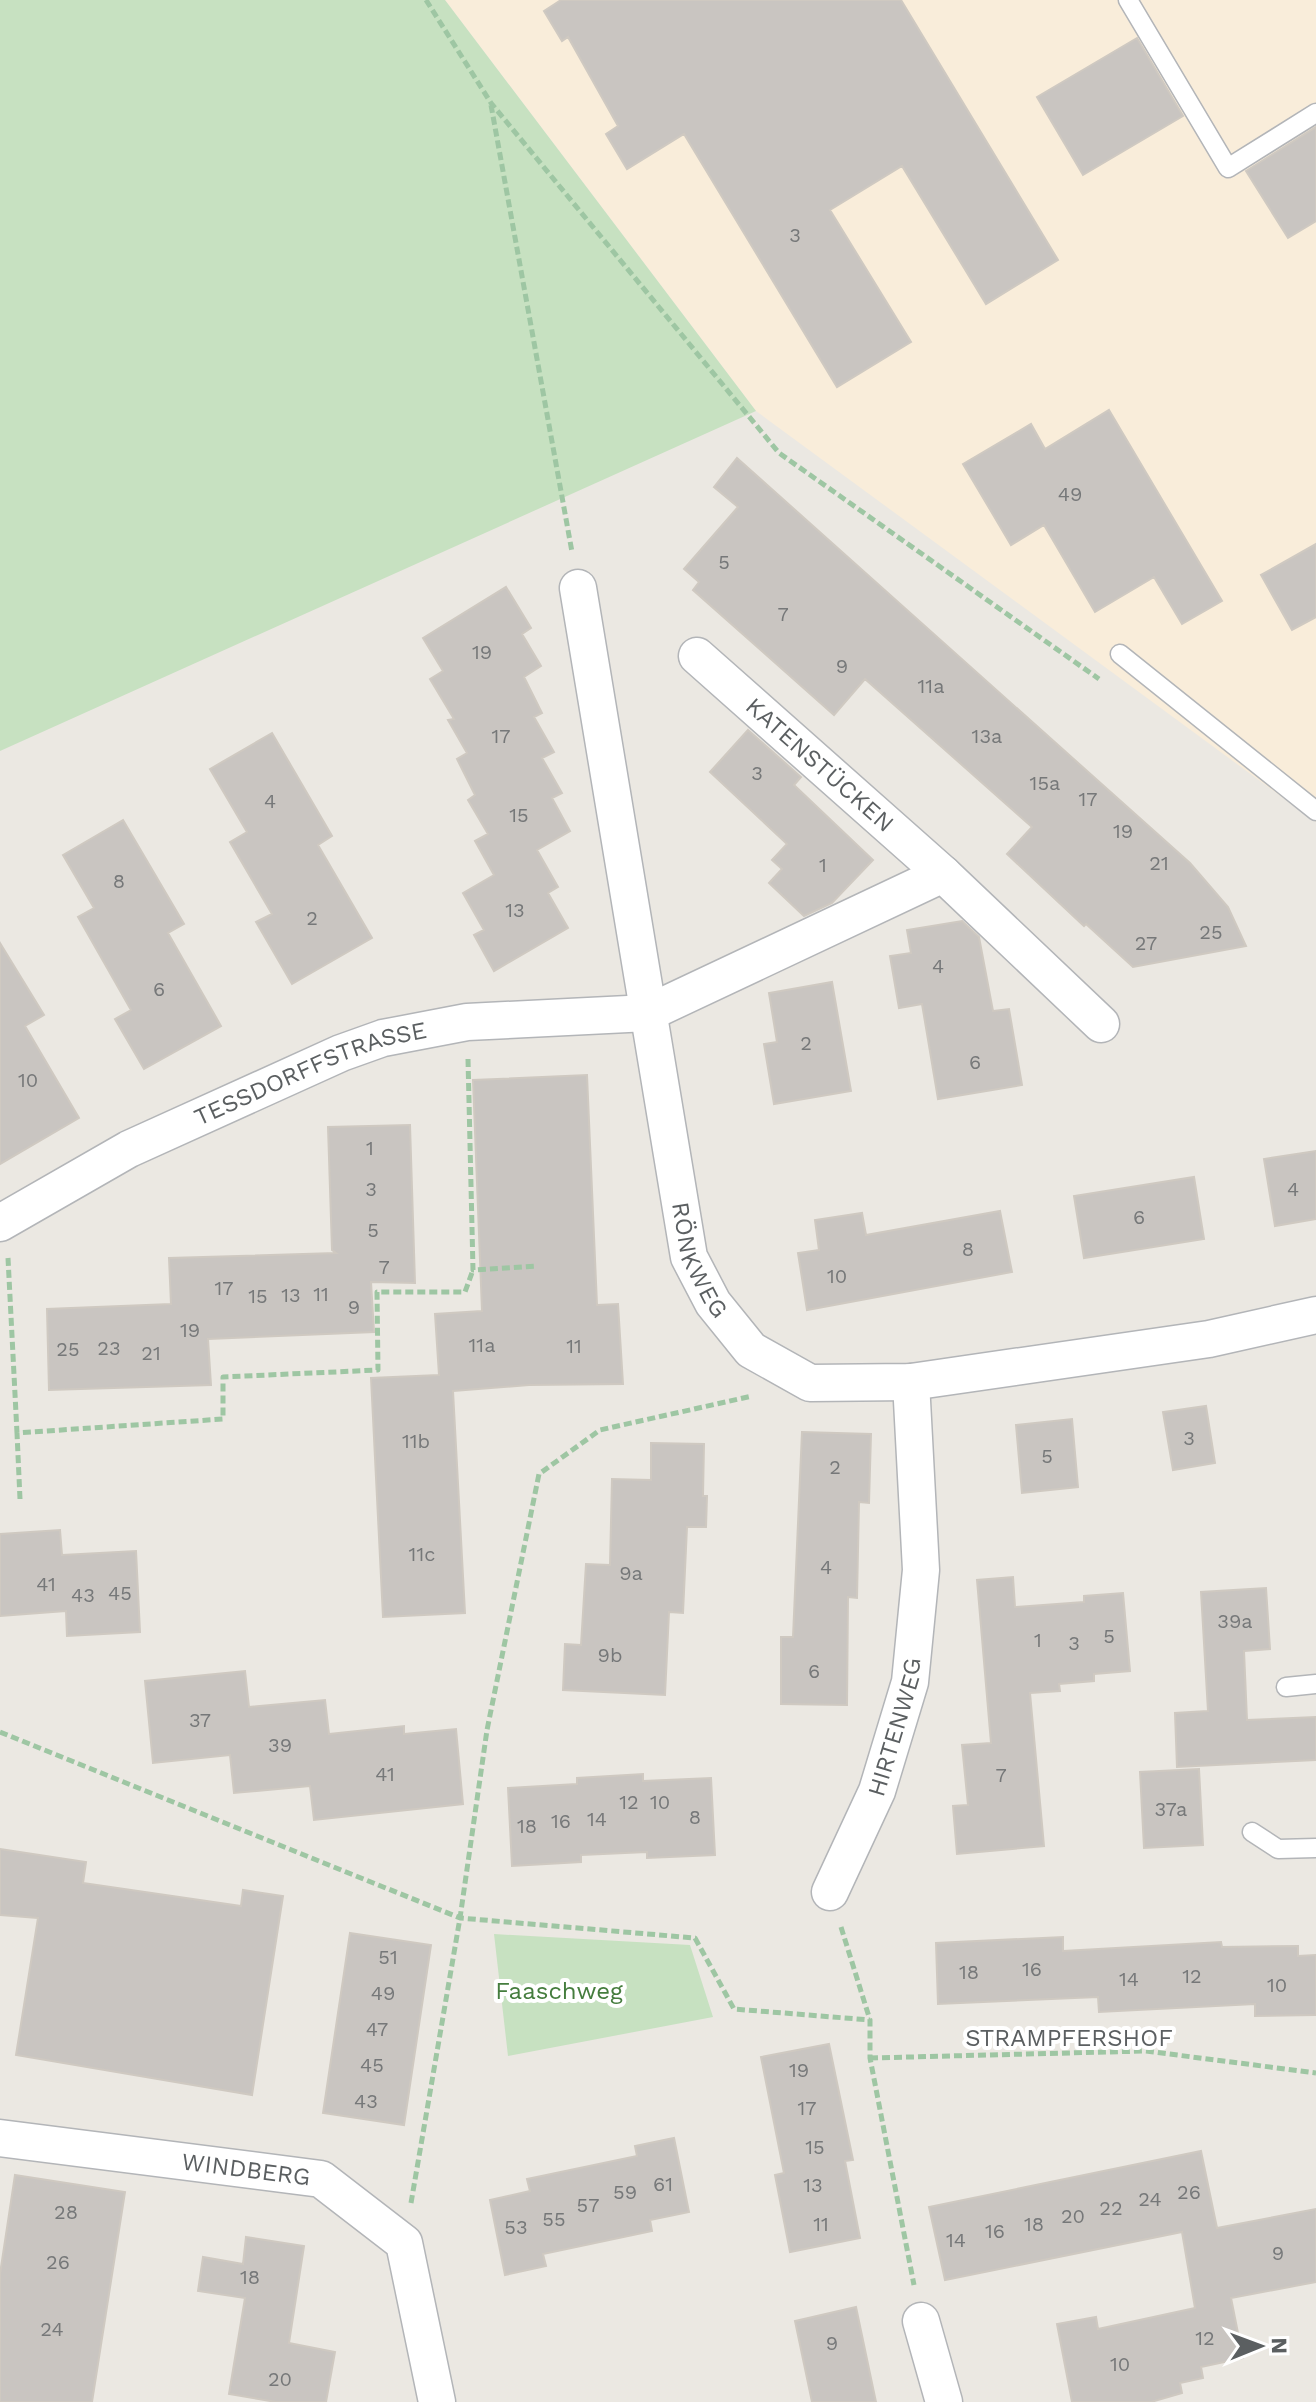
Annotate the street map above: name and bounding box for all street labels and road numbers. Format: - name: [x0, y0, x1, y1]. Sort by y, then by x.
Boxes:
- street label: KATENSTÜCKEN: [740, 692, 899, 838]
- street label: TESSDORFFSTRASSE: [190, 1016, 429, 1132]
- street label: RÖNKWEG: [666, 1200, 733, 1324]
- street label: HIRTENWEG: [862, 1656, 926, 1800]
- street label: STRAMPFERSHOF: [965, 2024, 1173, 2052]
- street label: WINDBERG: [180, 2147, 312, 2192]

